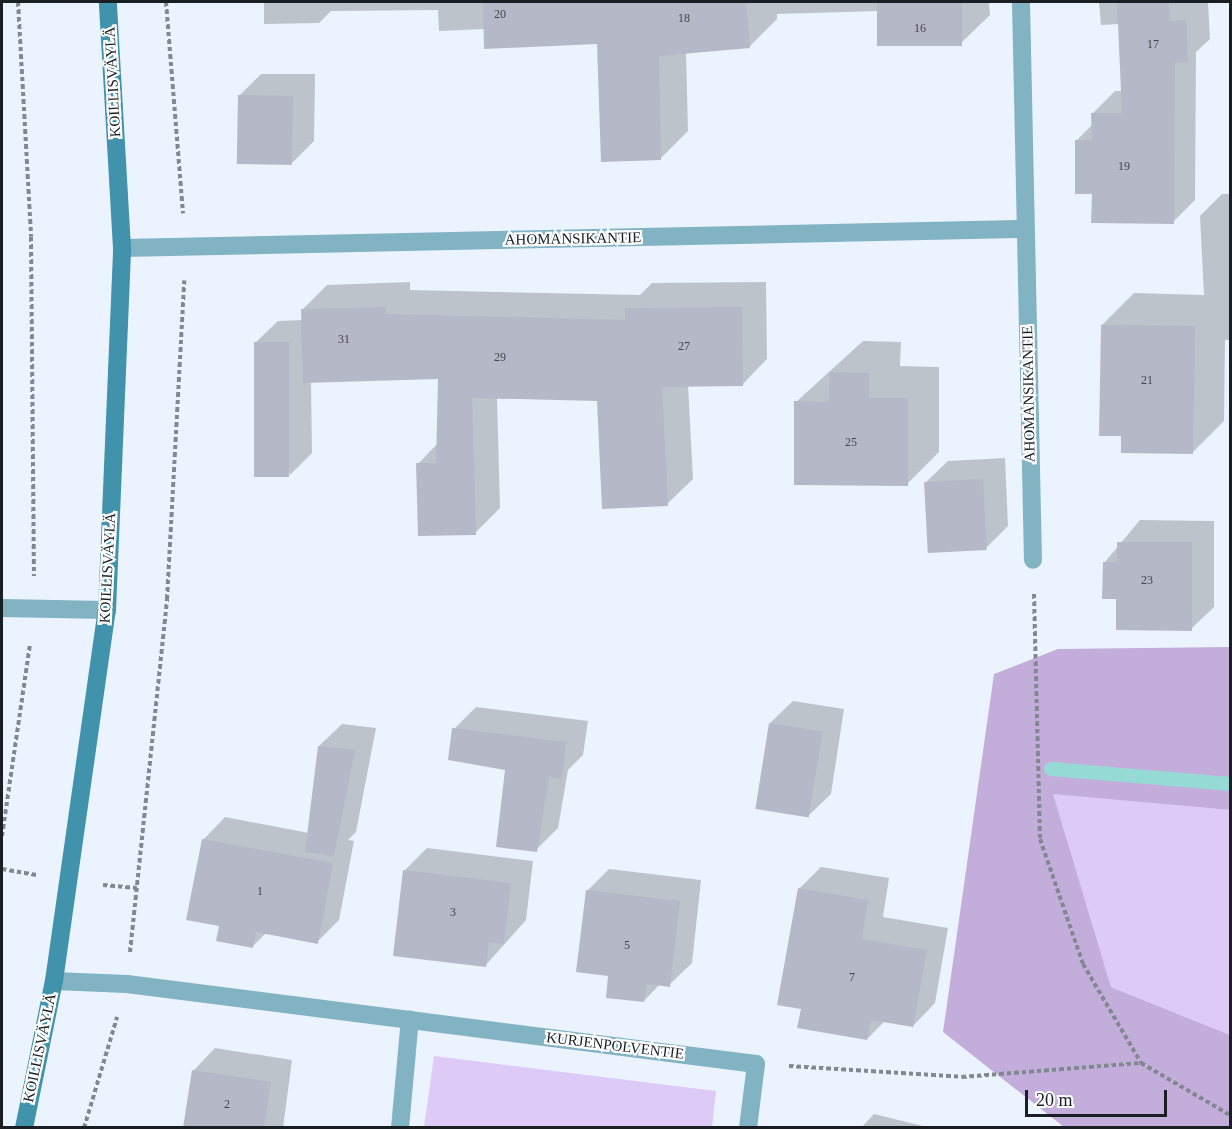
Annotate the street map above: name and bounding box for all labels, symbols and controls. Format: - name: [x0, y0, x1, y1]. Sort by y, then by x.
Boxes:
- house number: 20: [494, 8, 506, 22]
- house number: 18: [678, 12, 690, 26]
- house number: 16: [914, 22, 926, 36]
- street label: KOILLISVÄYLÄ: [101, 26, 125, 138]
- house number: 17: [1147, 38, 1159, 52]
- house number: 19: [1118, 160, 1130, 174]
- street label: AHOMANSIKANTIE: [505, 229, 641, 249]
- street label: AHOMANSIKANTIE: [1019, 326, 1039, 462]
- house number: 31: [338, 333, 350, 347]
- house number: 27: [678, 340, 690, 354]
- house number: 29: [494, 351, 506, 365]
- house number: 21: [1141, 374, 1153, 388]
- house number: 25: [845, 436, 857, 450]
- street label: KOILLISVÄYLÄ: [96, 512, 120, 624]
- house number: 23: [1141, 574, 1153, 588]
- house number: 1: [257, 885, 263, 899]
- house number: 3: [450, 906, 456, 920]
- house number: 5: [624, 939, 630, 953]
- house number: 7: [849, 971, 855, 985]
- street label: KOILLISVÄYLÄ: [20, 992, 60, 1104]
- street label: KURJENPOLVENTIE: [545, 1029, 685, 1063]
- scale bar: [1028, 1078, 1170, 1116]
- text: 20 m: [1036, 1090, 1073, 1110]
- house number: 2: [224, 1098, 230, 1112]

